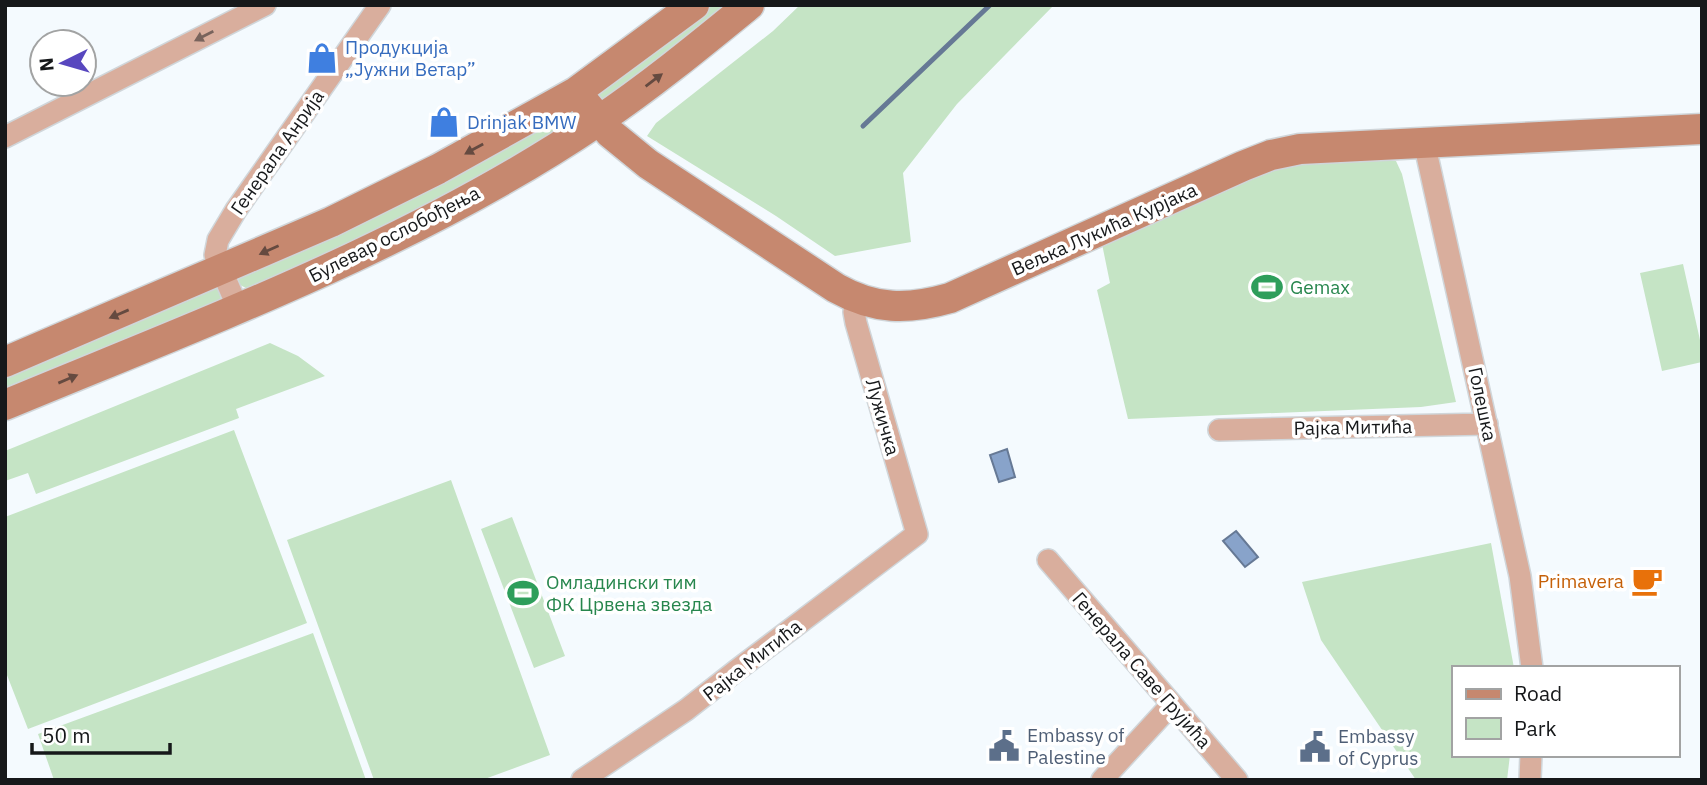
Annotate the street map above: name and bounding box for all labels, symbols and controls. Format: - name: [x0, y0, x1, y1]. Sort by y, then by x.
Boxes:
- north arrow: [28, 28, 98, 98]
- one-way arrow: [194, 30, 214, 42]
- place label: Продукција „Јужни Ветар”: [345, 35, 476, 81]
- shop icon: Продукција „Јужни Ветар”: [305, 41, 339, 75]
- text: N: [34, 57, 59, 72]
- one-way arrow: [644, 72, 662, 87]
- street label: Генерала Анрија: [225, 85, 329, 219]
- shop icon: Drinjak BMW: [427, 105, 461, 139]
- place label: Drinjak BMW: [467, 110, 576, 134]
- one-way arrow: [464, 143, 483, 156]
- street label: Вељка Лукића Курјака: [1008, 177, 1200, 281]
- street label: Булевар ослобођења: [305, 180, 483, 288]
- one-way arrow: [259, 245, 280, 256]
- sports icon: Gemax: [1250, 270, 1284, 304]
- place label: Gemax: [1290, 275, 1350, 299]
- one-way arrow: [109, 308, 129, 320]
- street label: Голешка: [1463, 365, 1503, 443]
- one-way arrow: [58, 373, 79, 384]
- street label: Лужичка: [861, 376, 905, 458]
- street label: Рајка Митића: [1293, 414, 1413, 440]
- cafe icon: Primavera: [1630, 564, 1664, 598]
- place label: Primavera: [1538, 569, 1624, 593]
- place label: Омладински тим ФК Црвена звезда: [546, 570, 712, 616]
- sports icon: Омладински тим ФК Црвена звезда: [506, 576, 540, 610]
- street label: Генерала Саве Грујића: [1068, 587, 1216, 753]
- street label: Рајка Митића: [698, 614, 806, 706]
- legend: [1452, 666, 1679, 757]
- text: Road: [1514, 679, 1562, 707]
- scale bar: [32, 712, 170, 756]
- text: Park: [1514, 714, 1557, 742]
- text: 50 m: [42, 721, 91, 749]
- place label: Embassy of Palestine: [1027, 723, 1125, 769]
- place label: Embassy of Cyprus: [1338, 724, 1418, 770]
- public building icon: Embassy of Palestine: [987, 729, 1021, 763]
- public building icon: Embassy of Cyprus: [1298, 730, 1332, 764]

